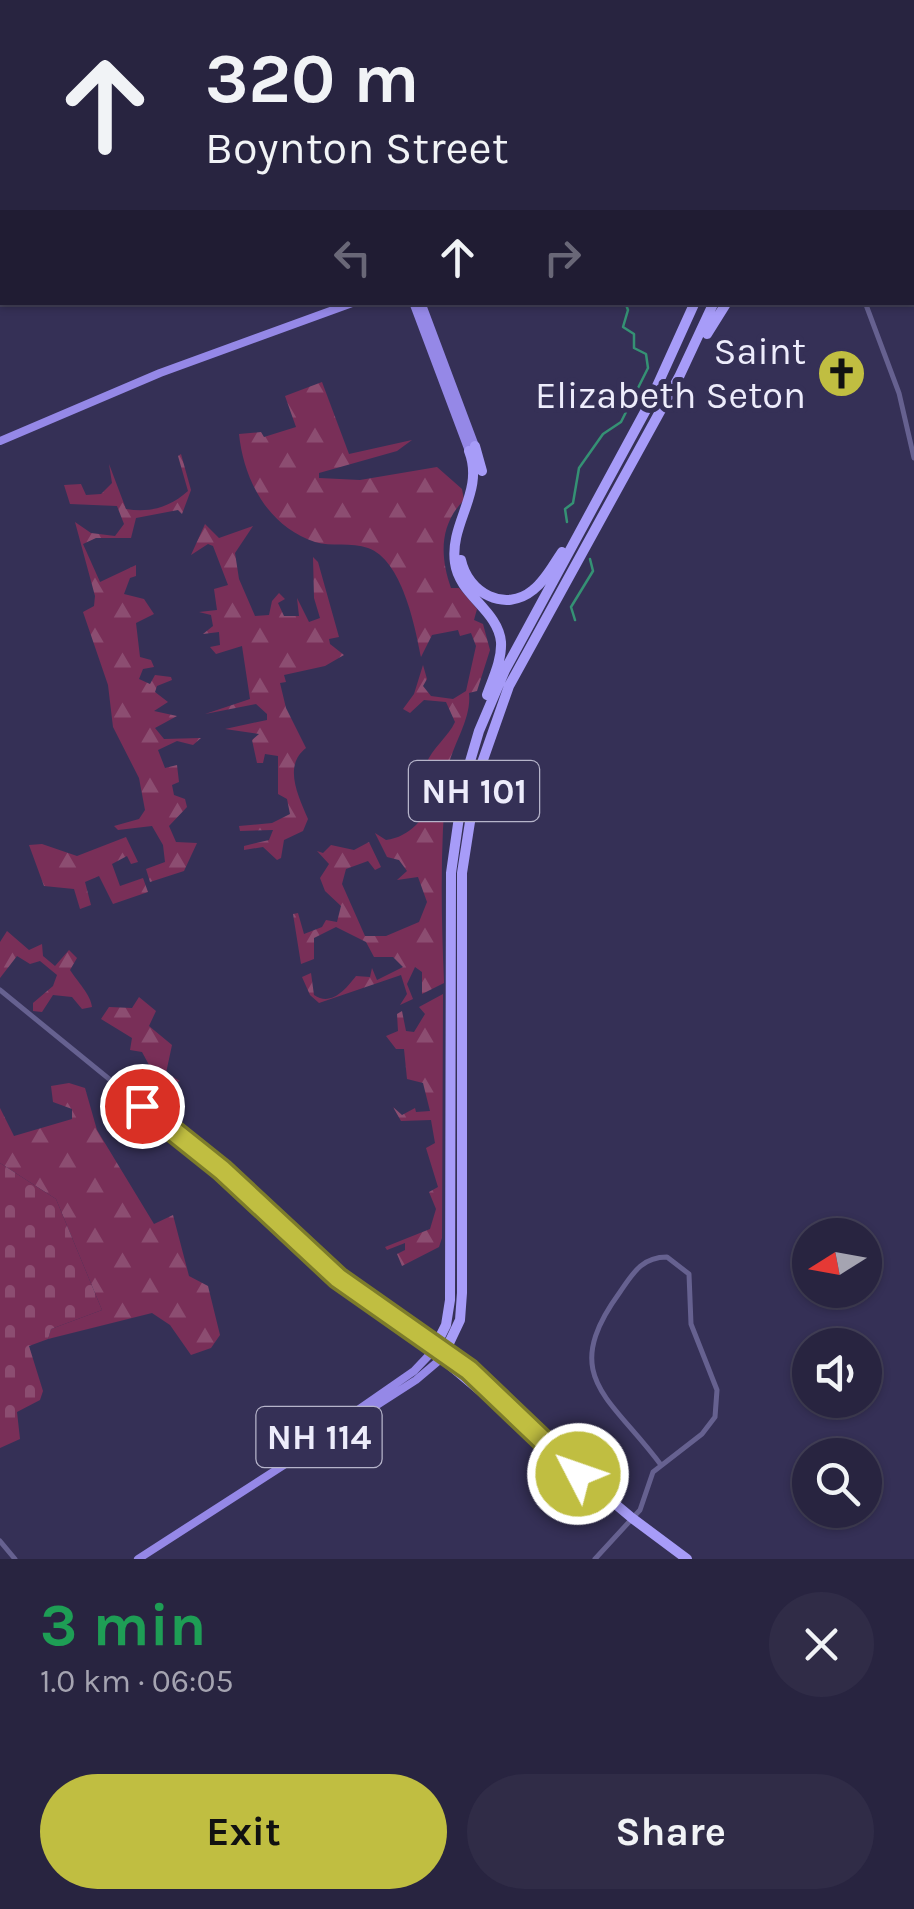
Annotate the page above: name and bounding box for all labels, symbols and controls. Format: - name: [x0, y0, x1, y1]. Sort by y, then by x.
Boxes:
- text: 320 m: [205, 38, 419, 120]
- icon: ahead: [40, 40, 170, 170]
- text: Boynton Street: [205, 122, 509, 174]
- icon: left: [325, 230, 380, 285]
- icon: ahead: [430, 230, 485, 285]
- icon: right: [535, 230, 590, 285]
- place label: Saint Elizabeth Seton: [535, 329, 806, 418]
- church icon: Saint Elizabeth Seton: [815, 347, 867, 399]
- road number: NH 101: [409, 761, 539, 821]
- pin: [100, 1064, 185, 1149]
- icon: arrive: [115, 1079, 170, 1134]
- north arrow: [792, 1218, 882, 1308]
- map controls: [792, 1218, 882, 1528]
- button: sound: [792, 1328, 882, 1418]
- road number: NH 114: [256, 1407, 382, 1467]
- position arrow: [526, 1422, 630, 1526]
- button: search: [792, 1438, 882, 1528]
- text: 3 min: [40, 1590, 207, 1660]
- button: close: [769, 1592, 874, 1697]
- text: 1.0 km · 06:05: [40, 1663, 234, 1700]
- button: Exit: [40, 1774, 447, 1889]
- button: Share: [467, 1774, 874, 1889]

